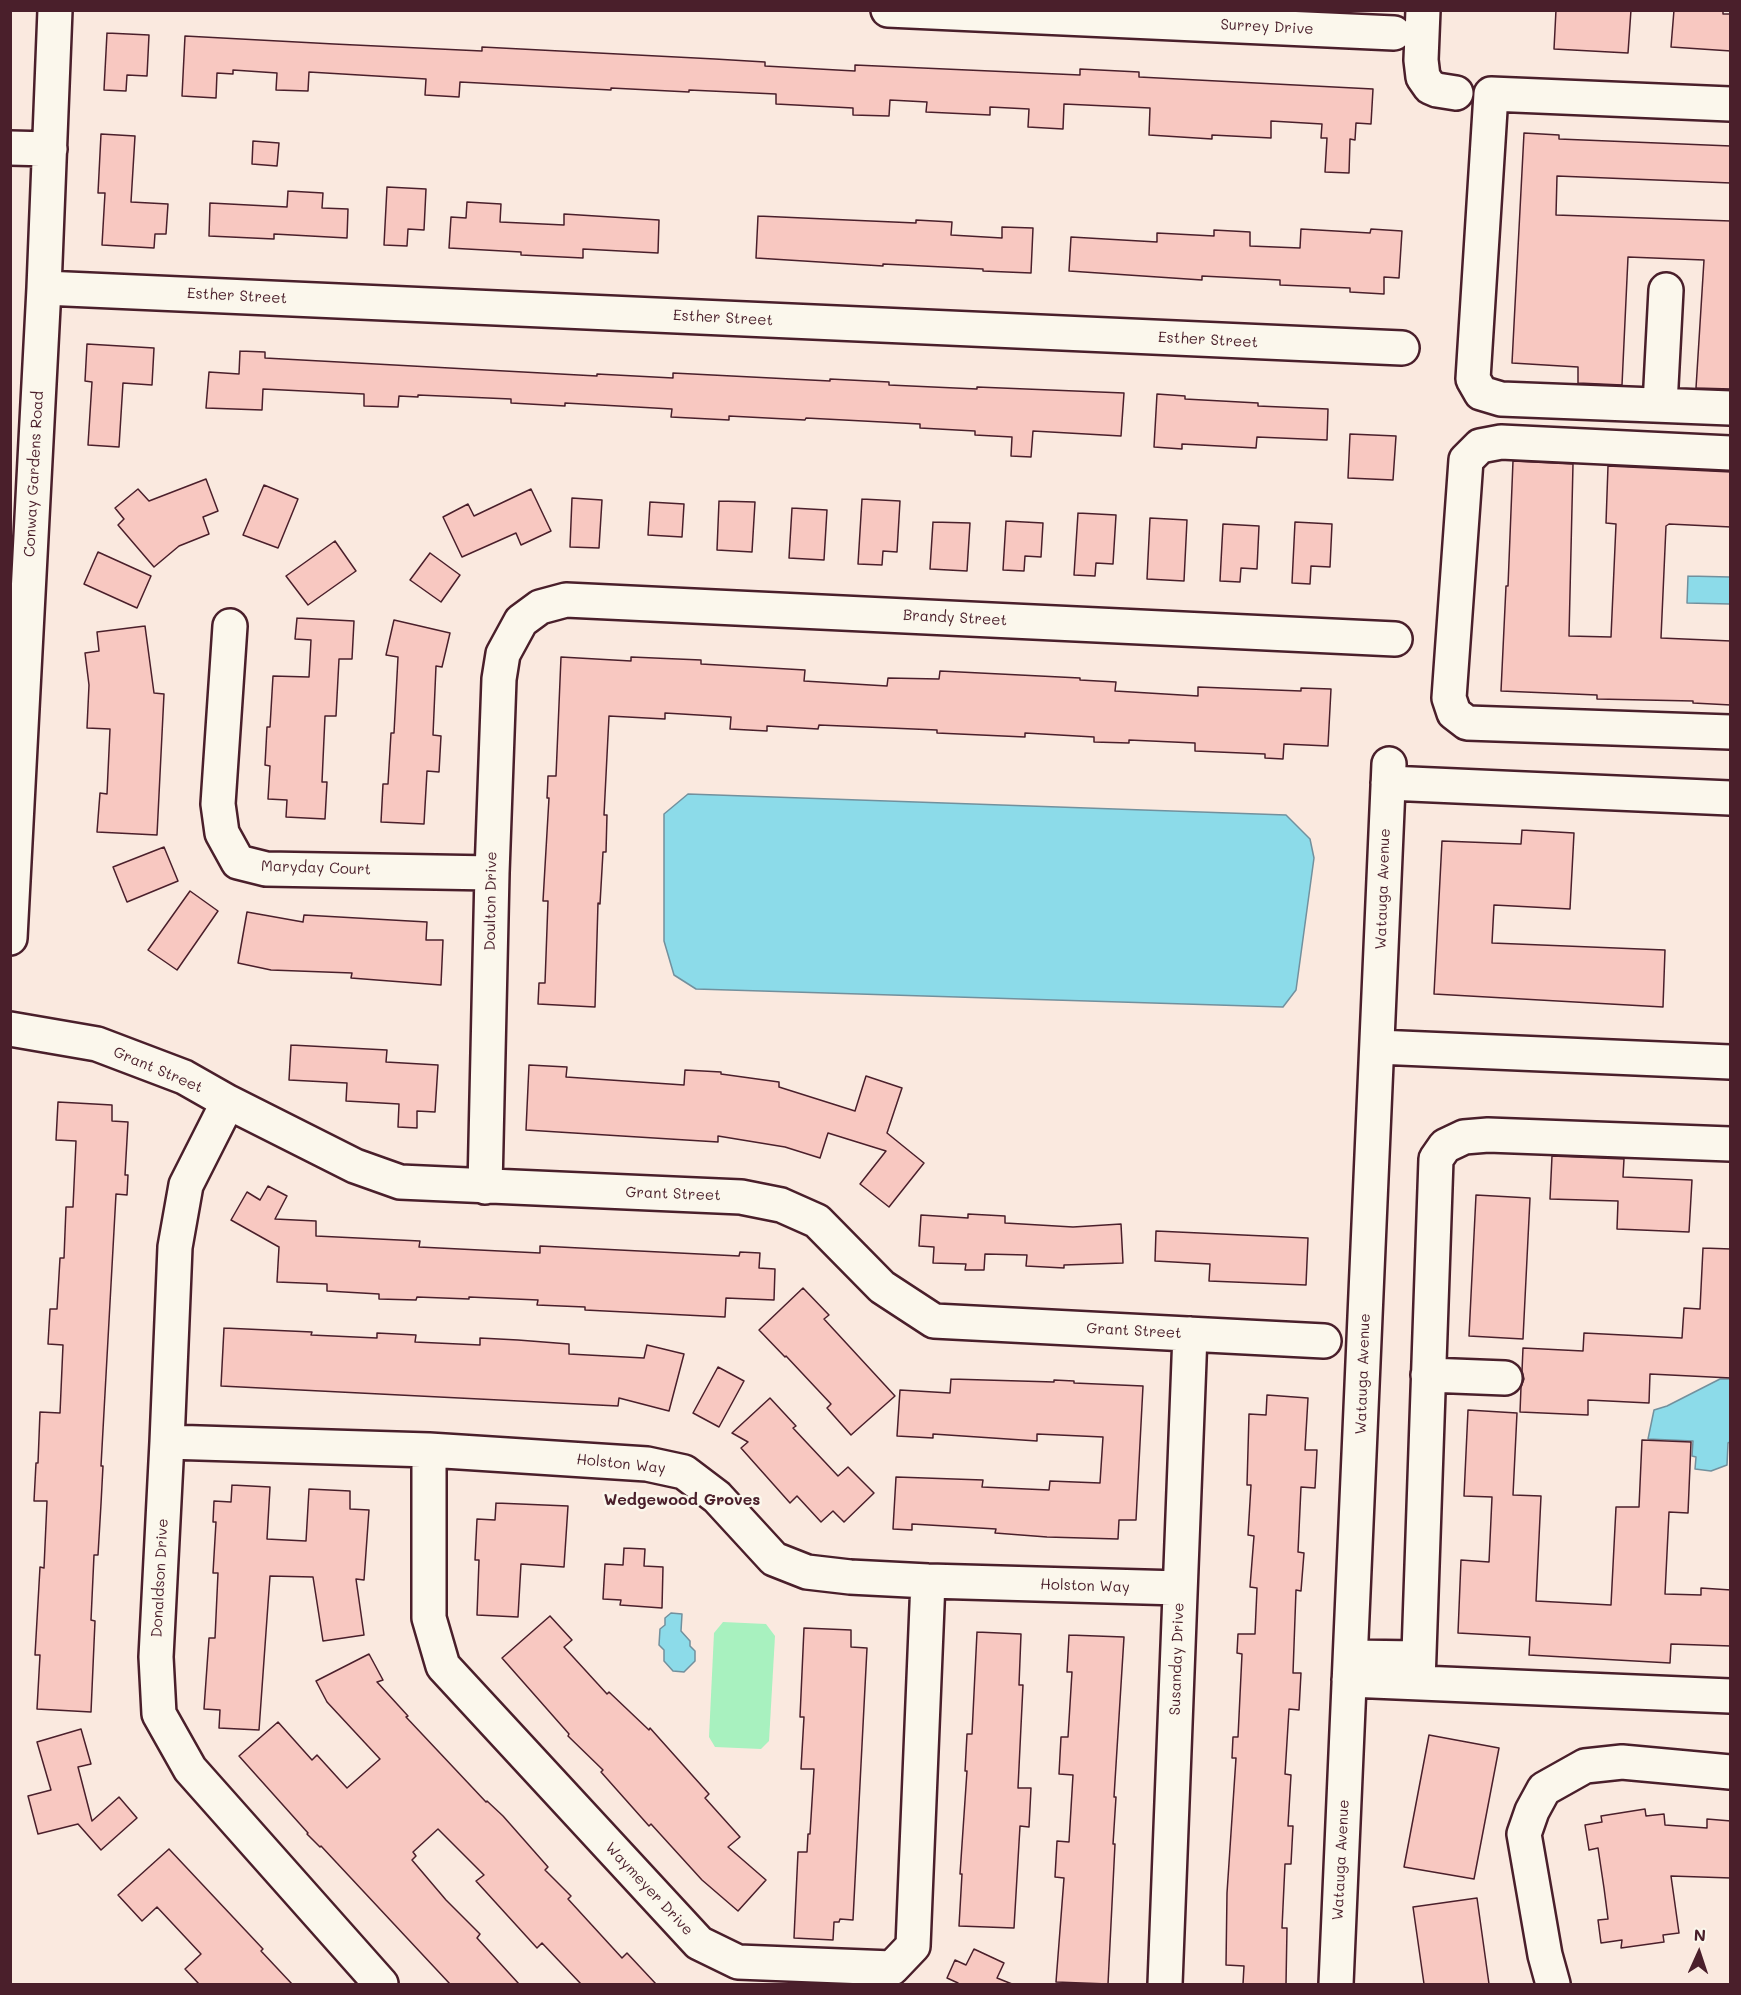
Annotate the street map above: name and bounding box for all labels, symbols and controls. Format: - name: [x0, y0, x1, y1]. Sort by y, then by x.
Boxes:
- street label: Surrey Drive: [1220, 16, 1314, 38]
- street label: Esther Street: [186, 284, 288, 308]
- street label: Esther Street: [672, 306, 774, 330]
- street label: Esther Street: [1157, 328, 1259, 352]
- street label: Conway Gardens Road: [21, 391, 47, 557]
- street label: Brandy Street: [902, 606, 1008, 630]
- street label: Watauga Avenue: [1372, 828, 1394, 950]
- street label: Doulton Drive: [481, 851, 501, 951]
- street label: Maryday Court: [261, 857, 371, 879]
- street label: Grant Street: [111, 1043, 205, 1097]
- street label: Grant Street: [625, 1183, 721, 1205]
- street label: Watauga Avenue: [1352, 1313, 1374, 1435]
- street label: Grant Street: [1086, 1320, 1182, 1342]
- street label: Holston Way: [576, 1450, 666, 1478]
- district label: Wedgewood Groves: [604, 1490, 760, 1510]
- street label: Donaldson Drive: [148, 1518, 172, 1638]
- street label: Holston Way: [1040, 1575, 1130, 1597]
- street label: Susanday Drive: [1166, 1602, 1188, 1716]
- street label: Watauga Avenue: [1329, 1799, 1353, 1921]
- street label: Waymeyer Drive: [601, 1839, 697, 1939]
- north arrow: [1669, 1923, 1729, 1983]
- text: N: [1693, 1924, 1707, 1945]

